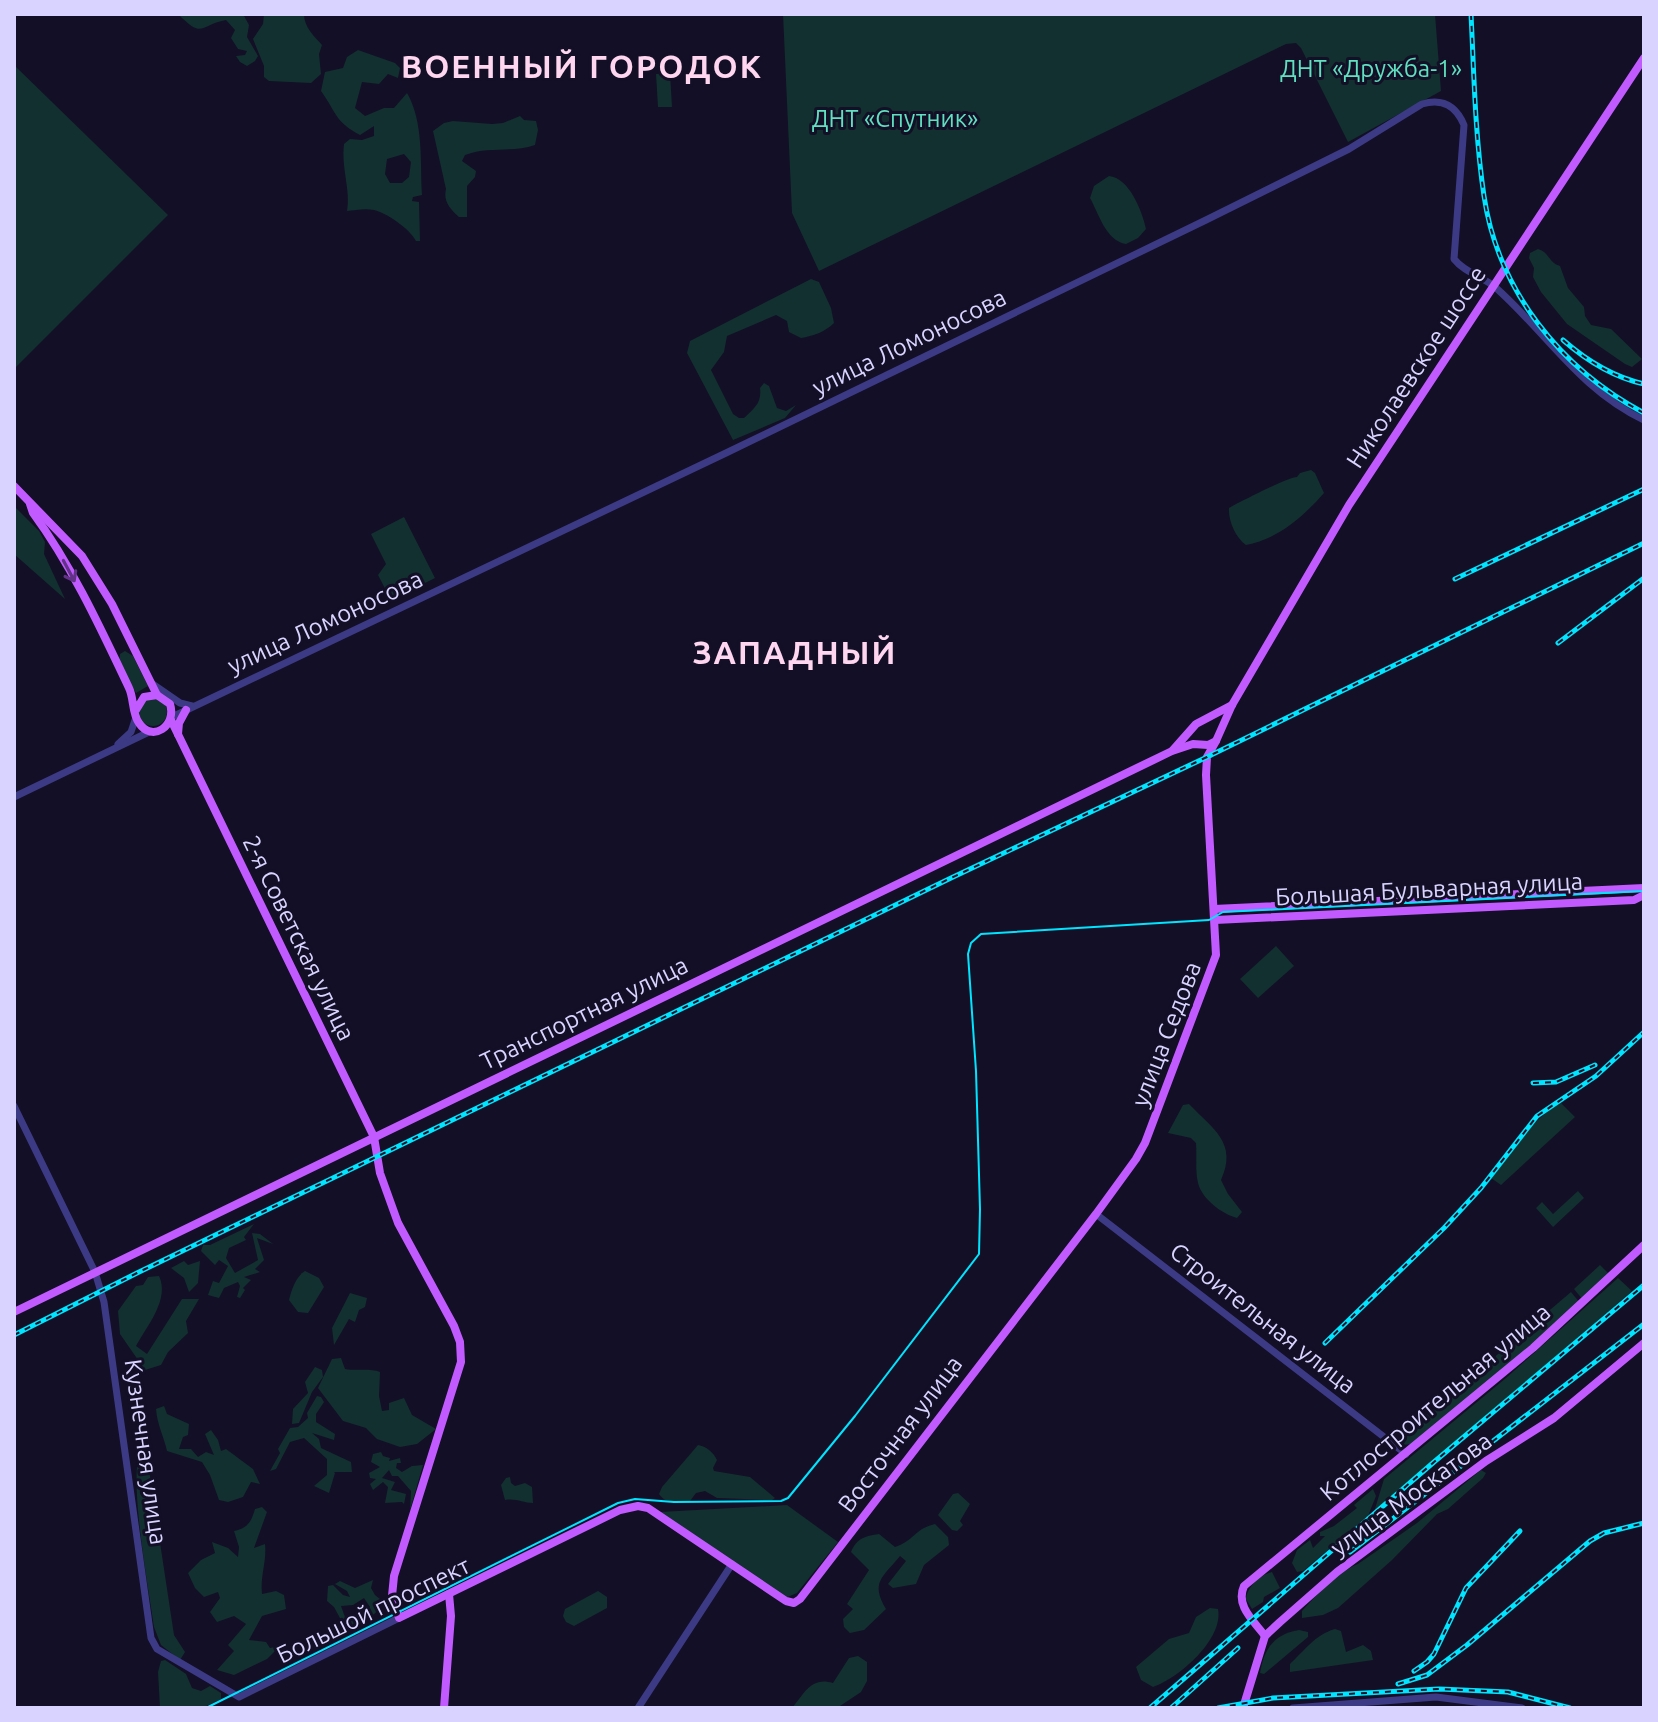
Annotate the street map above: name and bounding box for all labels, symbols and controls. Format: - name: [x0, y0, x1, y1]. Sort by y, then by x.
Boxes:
- district label: ВОЕННЫЙ ГОРОДОК: [401, 48, 763, 84]
- park label: ДНТ «Дружба-1»: [1280, 55, 1462, 82]
- park label: ДНТ «Спутник»: [812, 105, 978, 132]
- street label: Николаевское шоссе: [1341, 261, 1491, 473]
- street label: улица Ломоносова: [808, 283, 1010, 401]
- one-way arrow: [62, 559, 77, 583]
- street label: улица Ломоносова: [223, 565, 427, 679]
- district label: ЗАПАДНЫЙ: [693, 634, 897, 670]
- street label: 2-я Советская улица: [238, 831, 360, 1045]
- street label: Большая Бульварная улица: [1275, 867, 1583, 911]
- street label: Транспортная улица: [476, 951, 692, 1075]
- street label: улица Седова: [1126, 958, 1206, 1110]
- street label: Строительная улица: [1165, 1237, 1361, 1399]
- street label: Котлостроительная улица: [1315, 1298, 1555, 1506]
- street label: Восточная улица: [833, 1351, 967, 1517]
- street label: Кузнечная улица: [120, 1357, 172, 1547]
- street label: улица Москатова: [1325, 1427, 1497, 1561]
- street label: Большой проспект: [272, 1551, 474, 1669]

